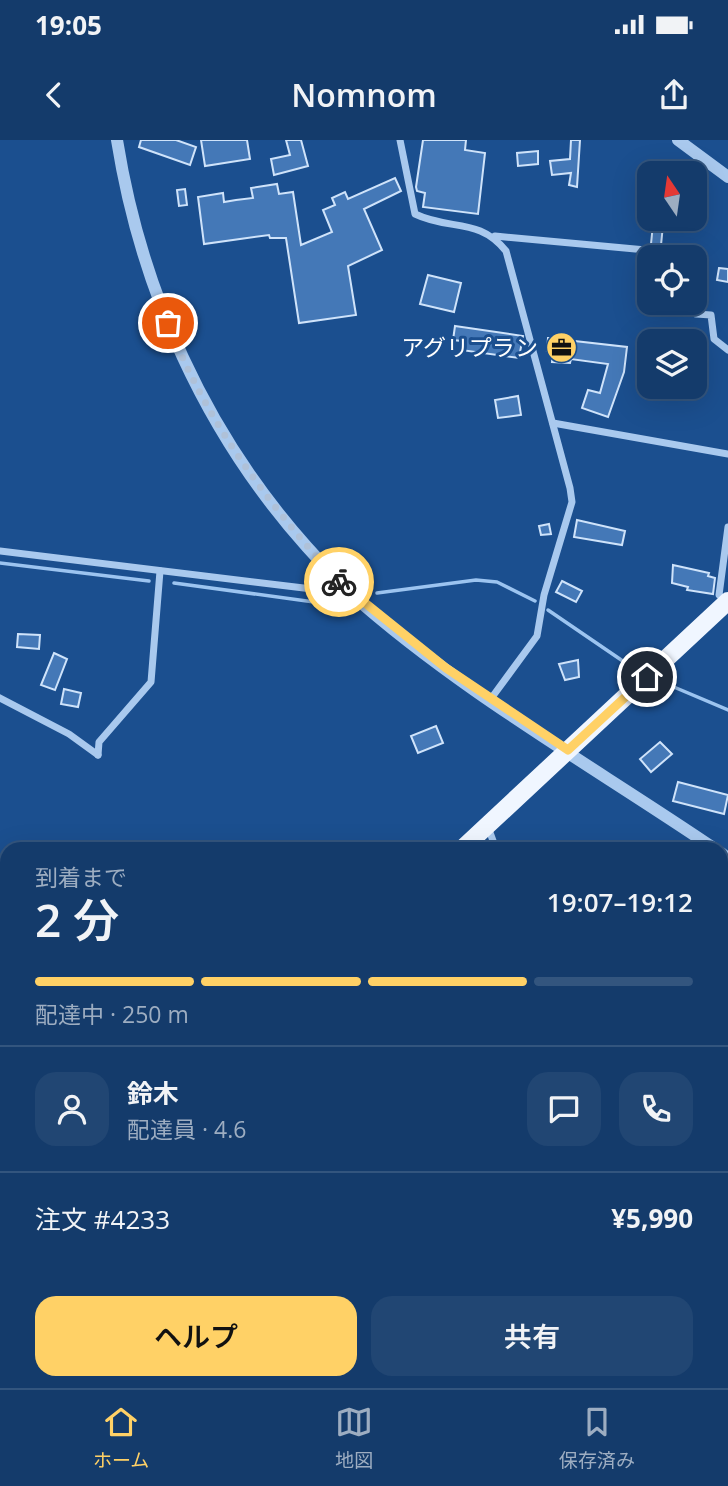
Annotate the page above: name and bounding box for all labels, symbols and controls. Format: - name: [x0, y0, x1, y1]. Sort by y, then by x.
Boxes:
- text: 19:05: [35, 7, 102, 43]
- text: Nomnom: [291, 73, 437, 116]
- icon: back: [35, 76, 73, 114]
- icon: share: [655, 76, 693, 114]
- north arrow: [637, 161, 707, 231]
- map controls: [637, 161, 707, 399]
- button: locate: [637, 245, 707, 315]
- pin: [138, 293, 198, 353]
- icon: bag: [149, 304, 187, 342]
- button: layers: [637, 329, 707, 399]
- place label: アグリプラン: [401, 331, 538, 363]
- office icon: アグリプラン: [544, 331, 578, 365]
- courier: [304, 547, 374, 617]
- icon: bike: [320, 563, 358, 601]
- pin: [617, 647, 677, 707]
- icon: home: [628, 658, 666, 696]
- text: 到着まで: [35, 861, 127, 893]
- text: 19:07–19:12: [547, 884, 693, 920]
- text: 2 分: [35, 888, 119, 950]
- text: 配達中 · 250 m: [35, 998, 189, 1030]
- button: person: [35, 1072, 109, 1146]
- button: chat: [527, 1072, 601, 1146]
- button: phone: [619, 1072, 693, 1146]
- text: 鈴木: [127, 1075, 179, 1111]
- text: 配達員 · 4.6: [127, 1113, 246, 1145]
- text: ¥5,990: [611, 1200, 693, 1236]
- text: 注文 #4233: [35, 1201, 170, 1237]
- button: ヘルプ: [35, 1296, 357, 1376]
- button: 共有: [371, 1296, 693, 1376]
- tab: ホーム: [93, 1403, 149, 1473]
- tab: 地図: [335, 1403, 373, 1473]
- tab: 保存済み: [559, 1403, 635, 1473]

